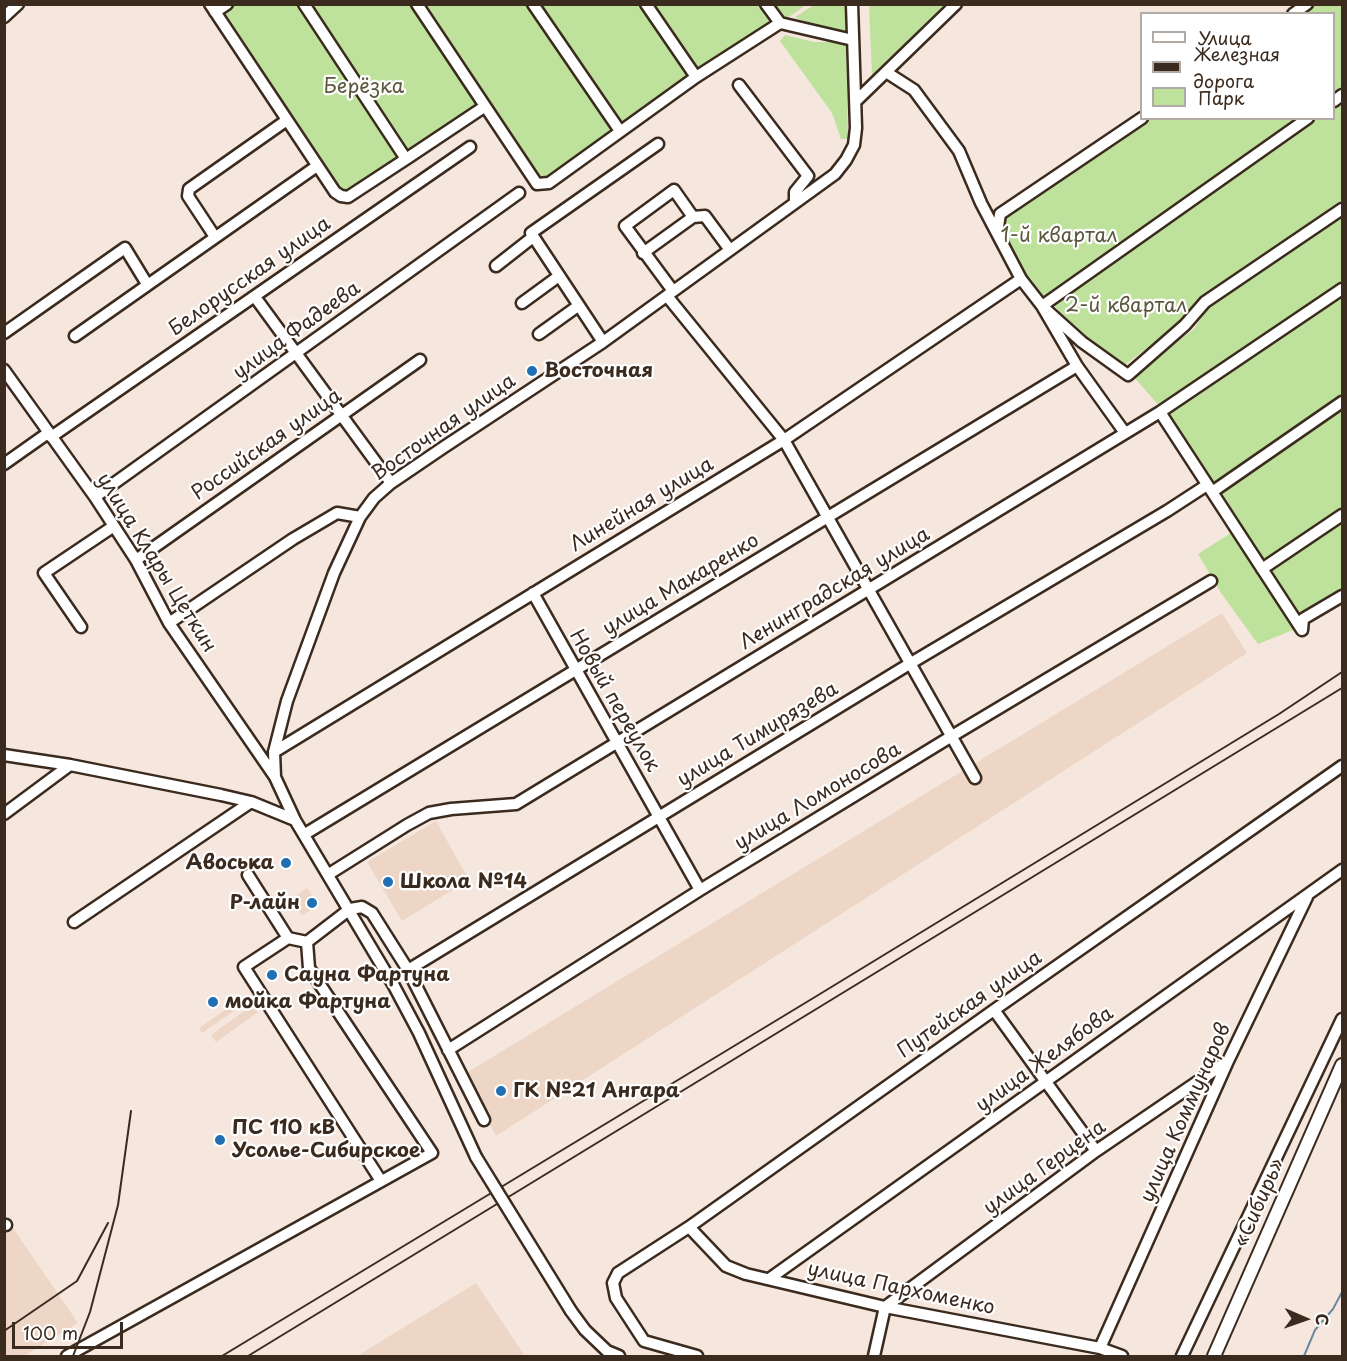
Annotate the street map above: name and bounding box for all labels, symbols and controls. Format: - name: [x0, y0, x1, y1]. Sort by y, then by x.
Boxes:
- legend: [1140, 12, 1335, 120]
- text: Улица: [1198, 24, 1252, 51]
- text: Железная дорога: [1193, 40, 1280, 94]
- park label: Берёзка: [324, 75, 404, 99]
- text: Парк: [1198, 84, 1244, 111]
- street label: Белорусская улица: [165, 212, 335, 342]
- park label: 1-й квартал: [1000, 224, 1118, 248]
- street label: улица Фадеева: [229, 277, 365, 385]
- park label: 2-й квартал: [1065, 294, 1187, 318]
- place label: Восточная: [544, 359, 653, 383]
- marker: Восточная: [525, 364, 539, 378]
- street label: Восточная улица: [367, 369, 521, 487]
- street label: Российская улица: [187, 384, 347, 506]
- street label: Линейная улица: [566, 453, 718, 557]
- street label: улица Клары Цеткин: [91, 469, 221, 657]
- street label: Ленинградская улица: [736, 523, 934, 655]
- street label: улица Макаренко: [598, 529, 764, 641]
- street label: Новый переулок: [564, 626, 664, 776]
- street label: улица Тимирязева: [673, 677, 843, 793]
- street label: улица Ломоносова: [731, 738, 905, 856]
- place label: Авоська: [186, 851, 274, 875]
- marker: Авоська: [279, 856, 293, 870]
- place label: Школа №14: [400, 870, 527, 894]
- marker: Школа №14: [381, 875, 395, 889]
- place label: Р-лайн: [230, 891, 300, 915]
- marker: Р-лайн: [305, 896, 319, 910]
- street label: Путейская улица: [893, 946, 1047, 1064]
- place label: Сауна Фартуна: [284, 963, 450, 987]
- marker: Сауна Фартуна: [265, 968, 279, 982]
- place label: мойка Фартуна: [225, 990, 391, 1014]
- marker: мойка Фартуна: [206, 995, 220, 1009]
- street label: улица Желябова: [972, 1002, 1118, 1118]
- street label: улица Коммунаров: [1136, 1020, 1236, 1206]
- place label: ГК №21 Ангара: [513, 1079, 680, 1103]
- marker: ГК №21 Ангара: [494, 1084, 508, 1098]
- place label: ПС 110 кВ Усолье-Сибирское: [232, 1116, 420, 1163]
- street label: улица Герцена: [979, 1116, 1111, 1220]
- marker: ПС 110 кВ Усолье-Сибирское: [213, 1133, 227, 1147]
- street label: «Сибирь»: [1230, 1155, 1290, 1251]
- street label: улица Пархоменко: [805, 1257, 997, 1321]
- north arrow: [1275, 1289, 1335, 1349]
- scale bar: [15, 1310, 126, 1348]
- text: С: [1311, 1313, 1335, 1326]
- text: 100 m: [23, 1319, 78, 1346]

